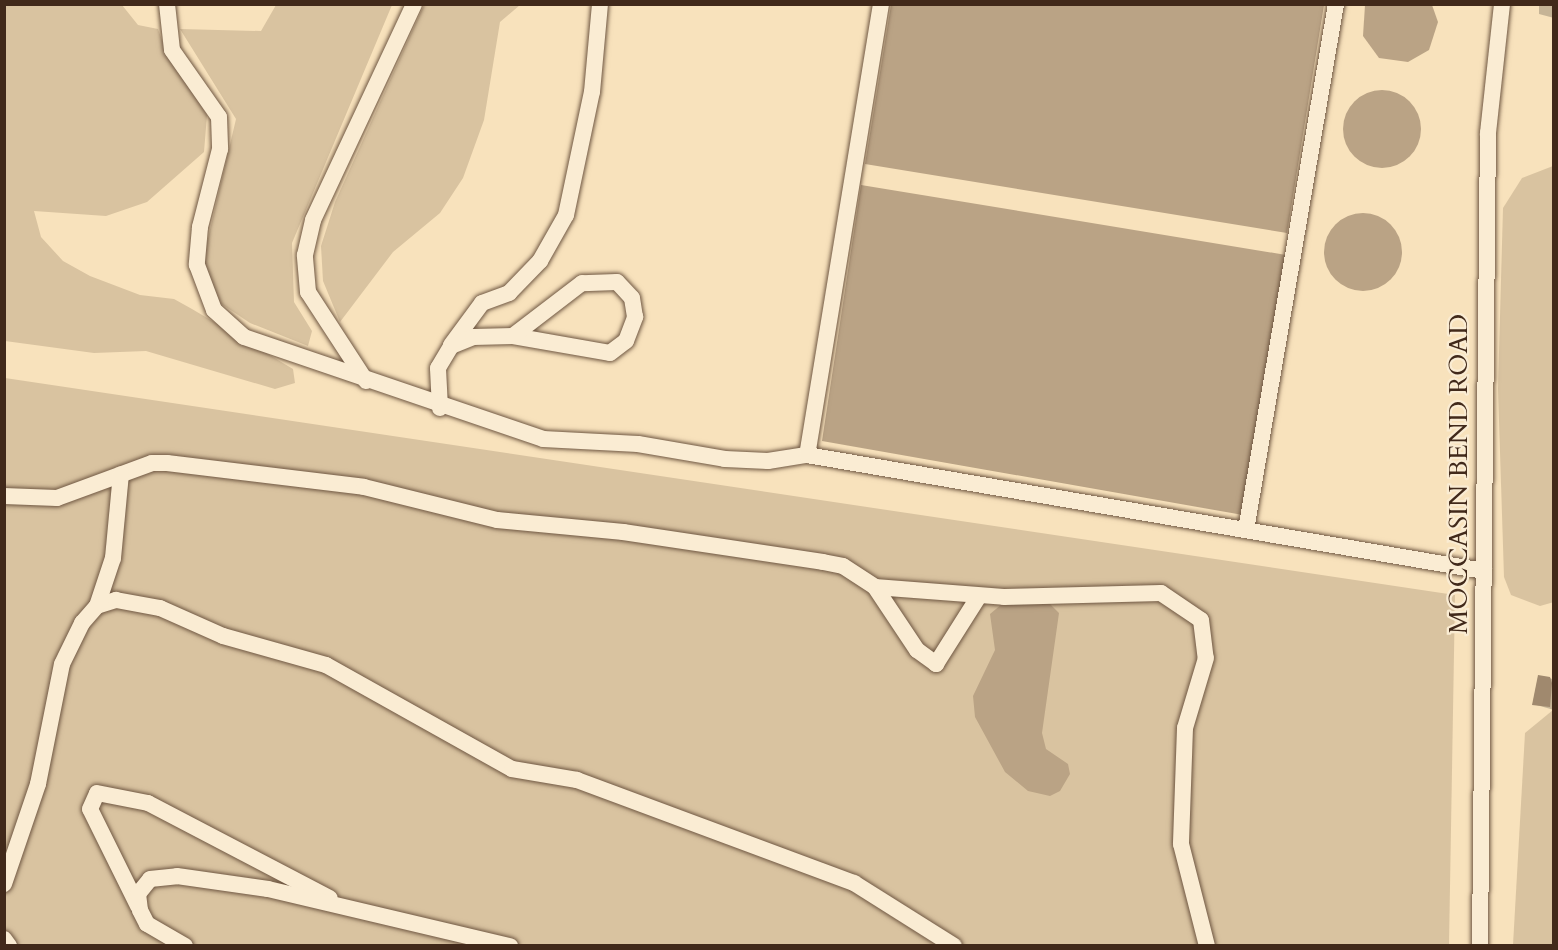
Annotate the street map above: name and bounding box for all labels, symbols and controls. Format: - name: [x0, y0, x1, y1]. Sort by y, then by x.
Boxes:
- street label: MOCCASIN BEND ROAD: [1443, 314, 1475, 634]

